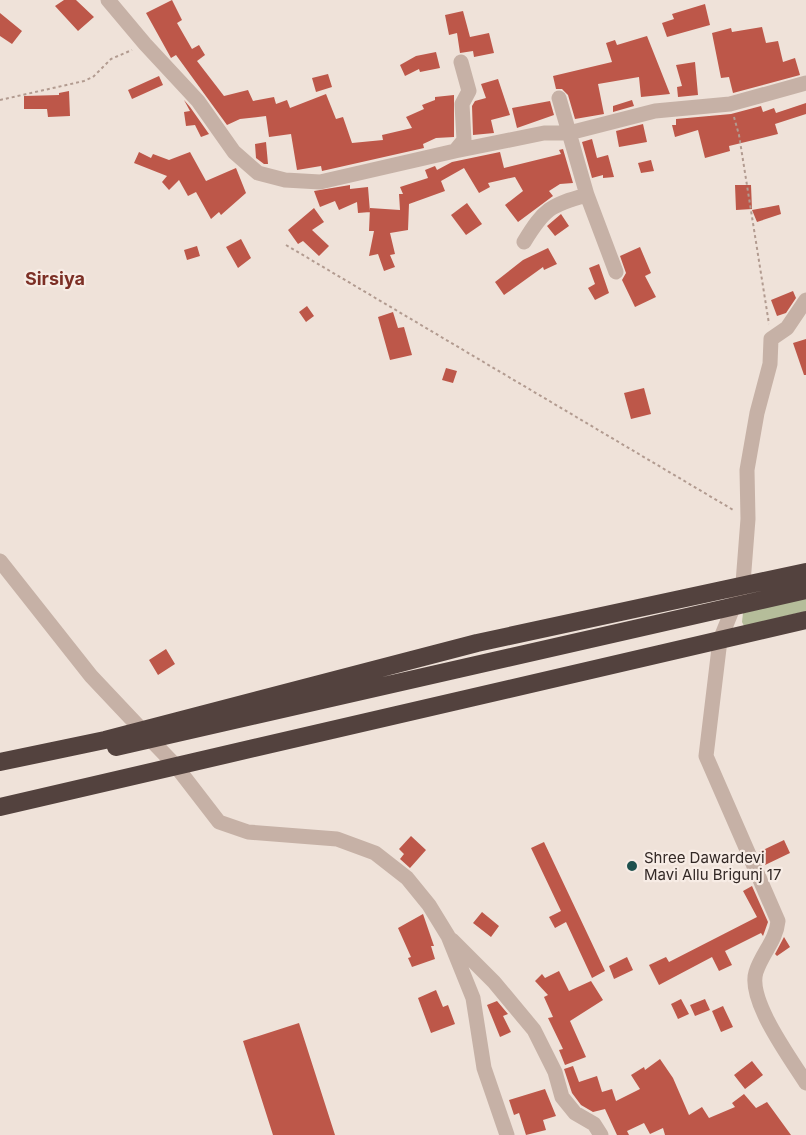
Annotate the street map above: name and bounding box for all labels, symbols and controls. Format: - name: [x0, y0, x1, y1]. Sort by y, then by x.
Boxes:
- district label: Sirsiya: [25, 268, 85, 289]
- place label: Shree Dawardevi Mavi Allu Brigunj 17: [644, 848, 781, 884]
- marker: Shree Dawardevi Mavi Allu Brigunj 17: [625, 859, 639, 873]

